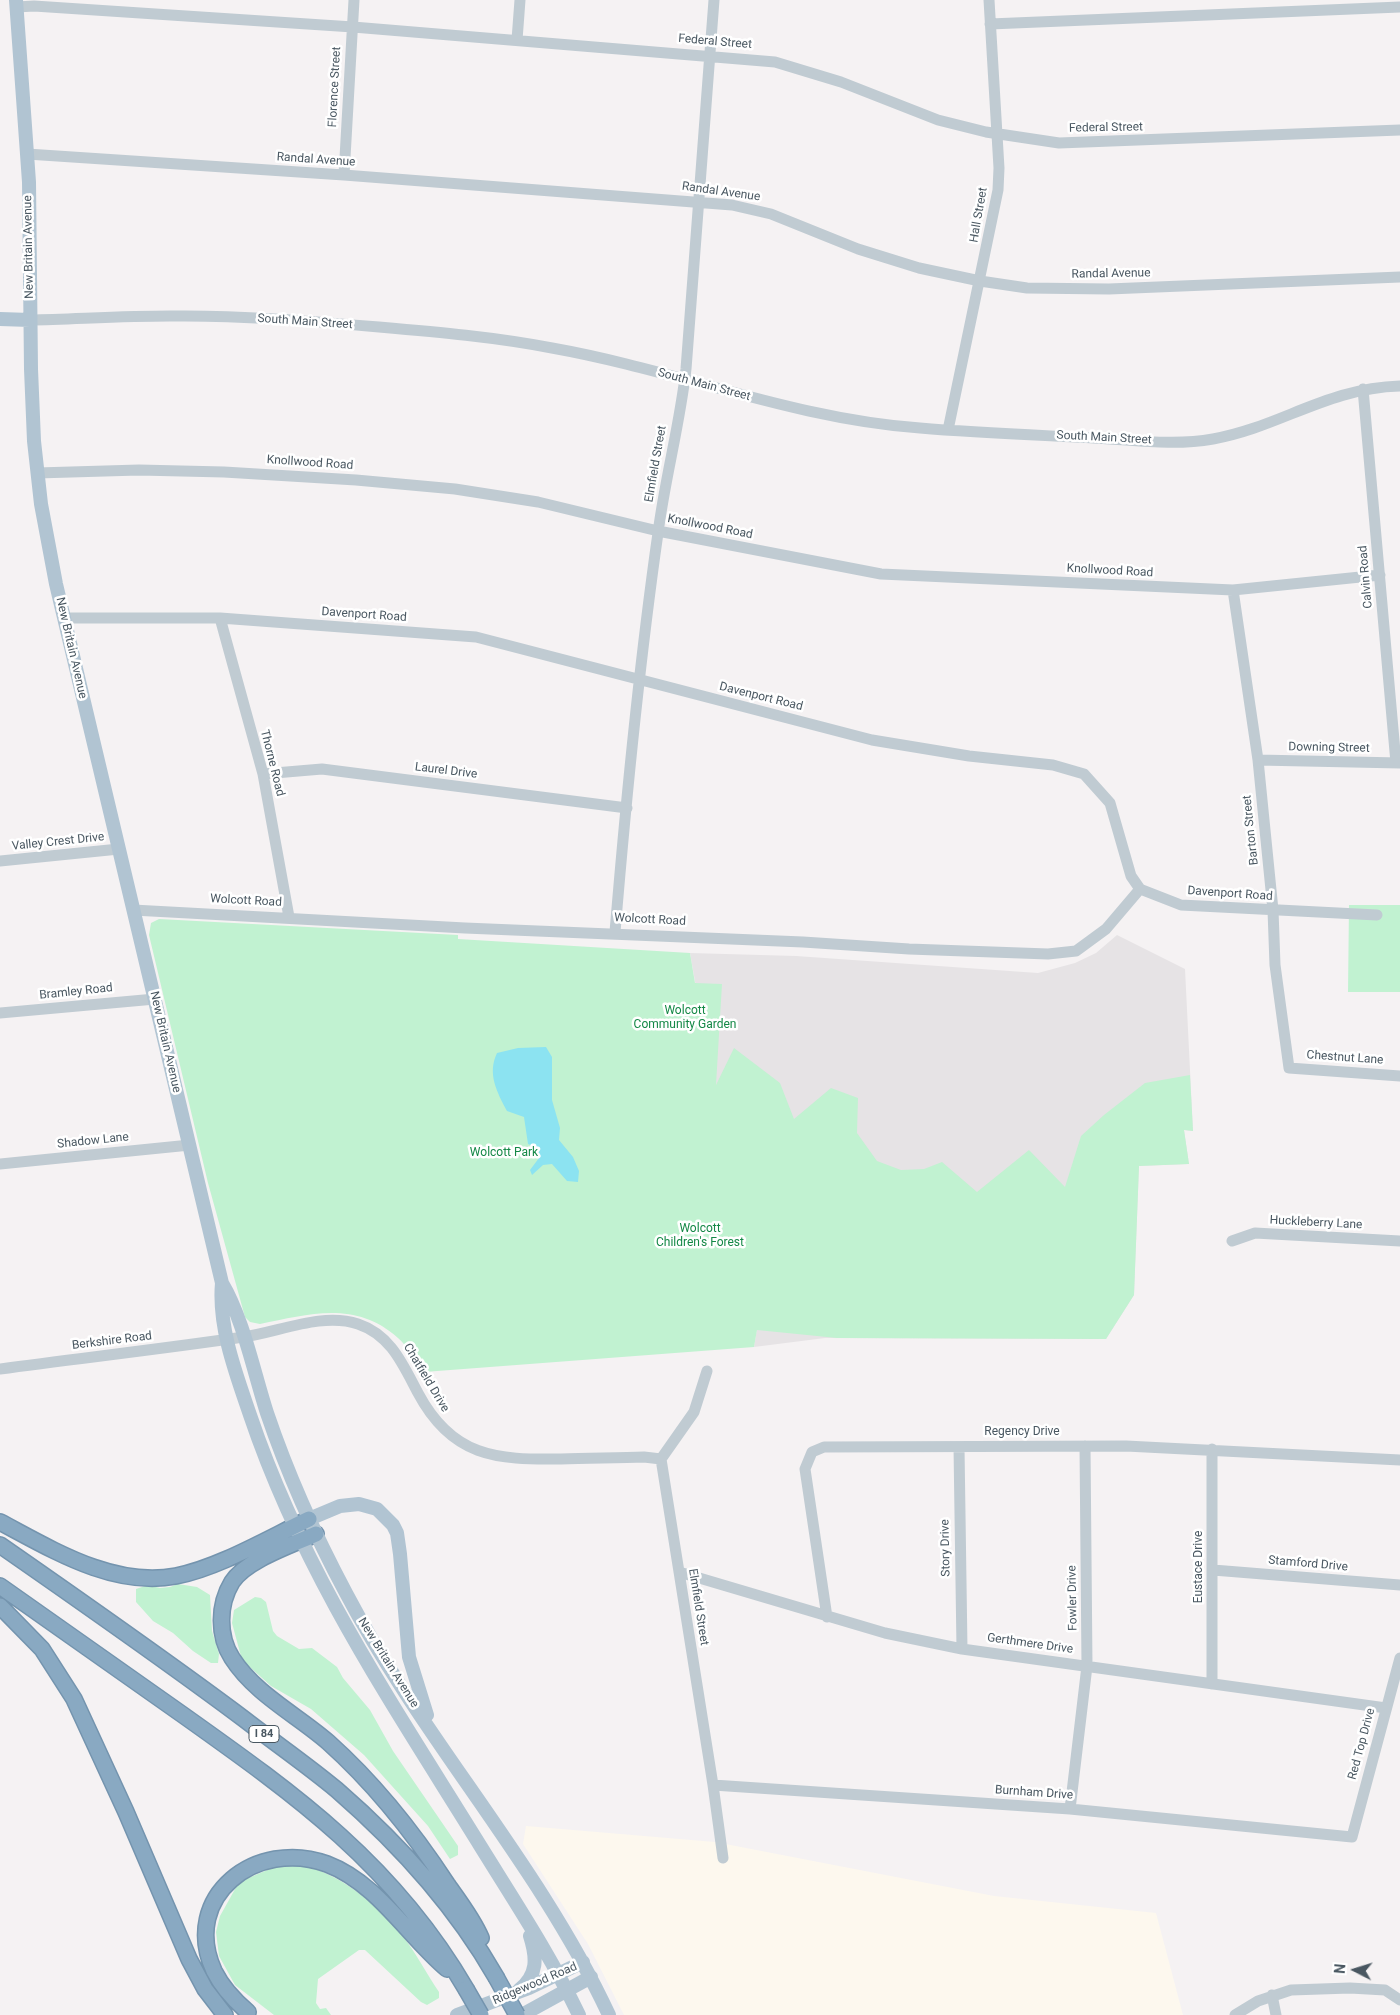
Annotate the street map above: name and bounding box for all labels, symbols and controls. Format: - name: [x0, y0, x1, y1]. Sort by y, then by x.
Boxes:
- street label: Federal Street: [678, 32, 752, 52]
- street label: Florence Street: [326, 46, 344, 128]
- street label: Federal Street: [1069, 120, 1143, 136]
- street label: Randal Avenue: [276, 150, 356, 170]
- street label: Randal Avenue: [681, 179, 761, 205]
- street label: Hall Street: [967, 186, 991, 244]
- street label: New Britain Avenue: [21, 195, 37, 299]
- street label: Randal Avenue: [1071, 266, 1151, 282]
- street label: South Main Street: [257, 311, 353, 333]
- street label: South Main Street: [656, 366, 752, 404]
- street label: Elmfield Street: [642, 425, 670, 503]
- street label: South Main Street: [1056, 428, 1152, 448]
- street label: Knollwood Road: [266, 453, 354, 473]
- street label: Knollwood Road: [666, 512, 754, 542]
- street label: Calvin Road: [1356, 545, 1376, 609]
- street label: Knollwood Road: [1066, 562, 1154, 580]
- street label: New Britain Avenue: [52, 596, 90, 700]
- street label: Davenport Road: [321, 605, 407, 625]
- street label: Davenport Road: [718, 680, 804, 714]
- street label: Thorne Road: [257, 728, 287, 798]
- street label: Downing Street: [1288, 740, 1370, 756]
- street label: Laurel Drive: [414, 760, 478, 782]
- street label: Barton Street: [1240, 794, 1262, 866]
- street label: Valley Crest Drive: [11, 830, 105, 854]
- street label: Davenport Road: [1187, 884, 1273, 904]
- street label: Wolcott Road: [210, 892, 282, 910]
- street label: Wolcott Road: [614, 911, 686, 929]
- street label: Bramley Road: [39, 981, 113, 1003]
- street label: New Britain Avenue: [146, 990, 184, 1094]
- park label: Wolcott Community Garden: [634, 1004, 736, 1032]
- street label: Chestnut Lane: [1306, 1048, 1384, 1068]
- street label: Shadow Lane: [57, 1130, 129, 1152]
- park label: Wolcott Park: [470, 1146, 538, 1160]
- street label: Huckleberry Lane: [1269, 1213, 1363, 1233]
- park label: Wolcott Children's Forest: [656, 1222, 744, 1250]
- street label: Berkshire Road: [71, 1329, 153, 1353]
- street label: Chatfield Drive: [400, 1341, 452, 1415]
- street label: Regency Drive: [984, 1425, 1060, 1439]
- street label: Story Drive: [938, 1519, 954, 1577]
- street label: Eustace Drive: [1192, 1531, 1206, 1603]
- street label: Stamford Drive: [1268, 1553, 1348, 1575]
- street label: Fowler Drive: [1065, 1565, 1081, 1631]
- street label: Elmfield Street: [685, 1568, 711, 1646]
- street label: New Britain Avenue: [354, 1615, 422, 1711]
- street label: Gerthmere Drive: [986, 1631, 1074, 1657]
- street label: Red Top Drive: [1346, 1707, 1378, 1781]
- road number: I 84: [249, 1726, 279, 1742]
- street label: Burnham Drive: [994, 1783, 1074, 1803]
- north arrow: [1330, 1945, 1380, 1995]
- street label: Ridgewood Road: [491, 1960, 579, 2008]
- text: N: [1332, 1963, 1348, 1974]

